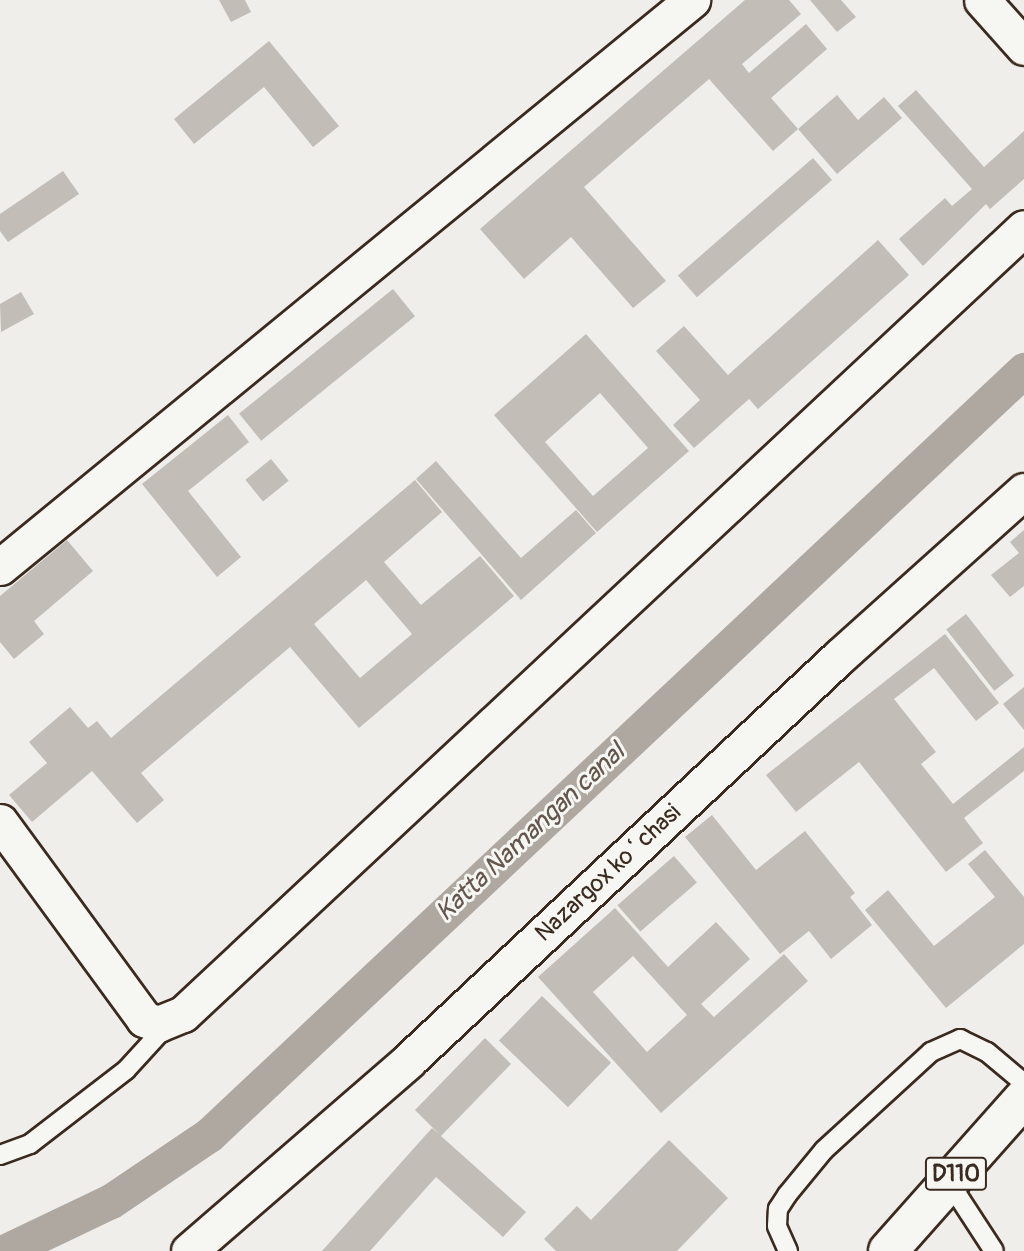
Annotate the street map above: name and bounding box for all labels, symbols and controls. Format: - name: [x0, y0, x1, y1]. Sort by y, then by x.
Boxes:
- water label: Katta Namangan canal: [430, 737, 632, 929]
- street label: Nazargox koʻchasi: [529, 798, 687, 948]
- road number: D110: [925, 1154, 988, 1194]

